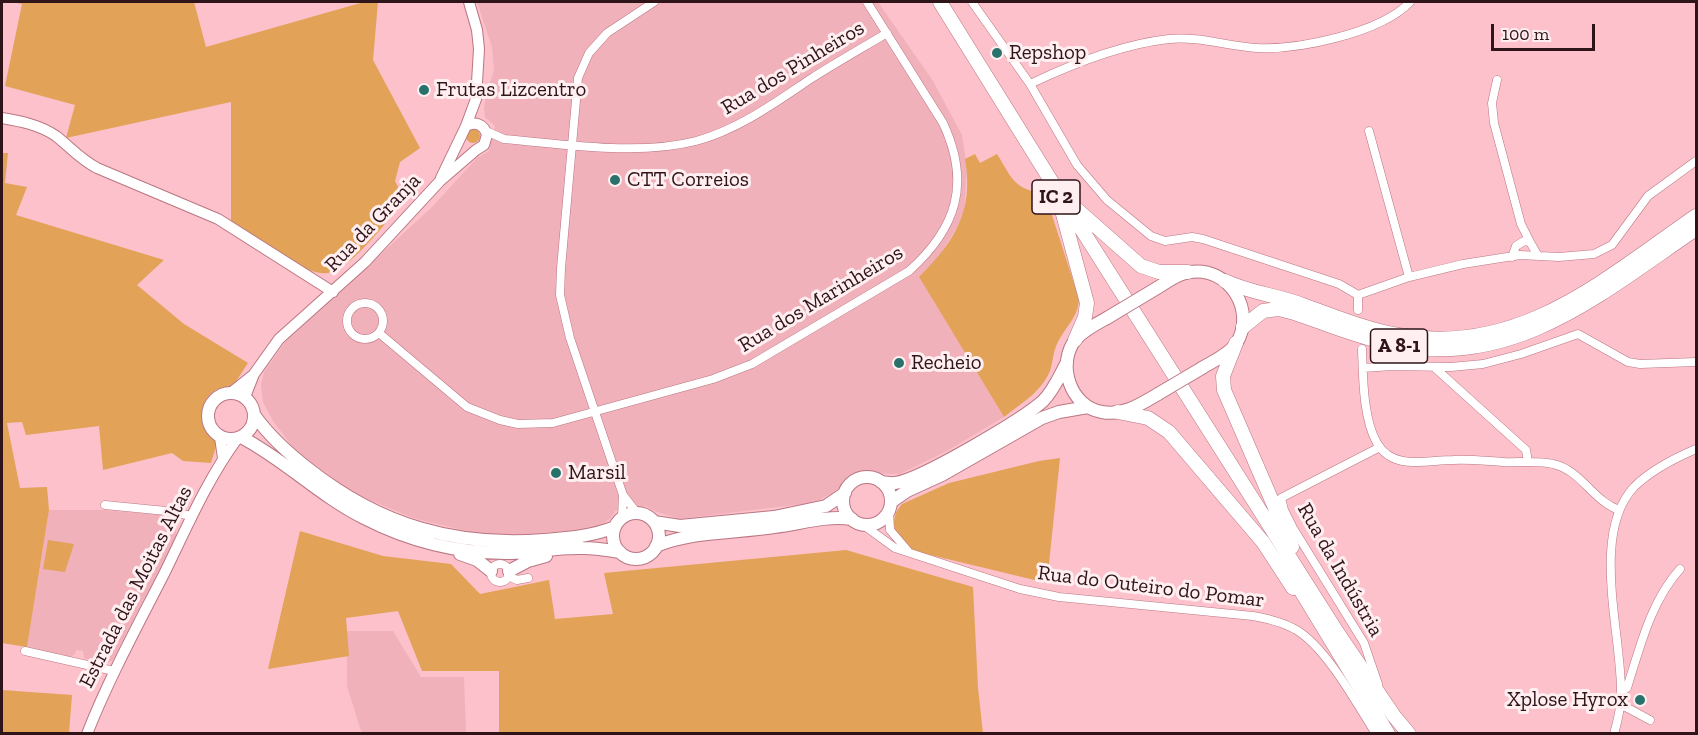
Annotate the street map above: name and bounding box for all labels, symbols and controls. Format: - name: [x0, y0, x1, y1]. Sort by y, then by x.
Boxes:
- scale bar: [1494, 12, 1598, 50]
- street label: Rua dos Pinheiros: [717, 15, 869, 121]
- text: 100 m: [1502, 23, 1549, 45]
- place label: Repshop: [1009, 40, 1086, 66]
- marker: Repshop: [990, 46, 1004, 60]
- place label: Frutas Lizcentro: [436, 77, 586, 103]
- marker: Frutas Lizcentro: [417, 83, 431, 97]
- place label: CTT Correios: [627, 167, 749, 193]
- street label: Rua da Granja: [320, 169, 426, 277]
- marker: CTT Correios: [608, 173, 622, 187]
- road number: IC 2: [1032, 180, 1080, 214]
- street label: Rua dos Marinheiros: [734, 240, 908, 358]
- road number: A 8-1: [1370, 329, 1428, 363]
- place label: Recheio: [911, 350, 982, 376]
- marker: Recheio: [892, 356, 906, 370]
- place label: Marsil: [568, 460, 626, 486]
- marker: Marsil: [549, 466, 563, 480]
- street label: Estrada das Moitas Altas: [74, 482, 198, 692]
- street label: Rua da Indústria: [1292, 499, 1388, 641]
- street label: Rua do Outeiro do Pomar: [1036, 561, 1266, 613]
- place label: Xplose Hyrox: [1507, 687, 1628, 713]
- marker: Xplose Hyrox: [1633, 693, 1647, 707]

